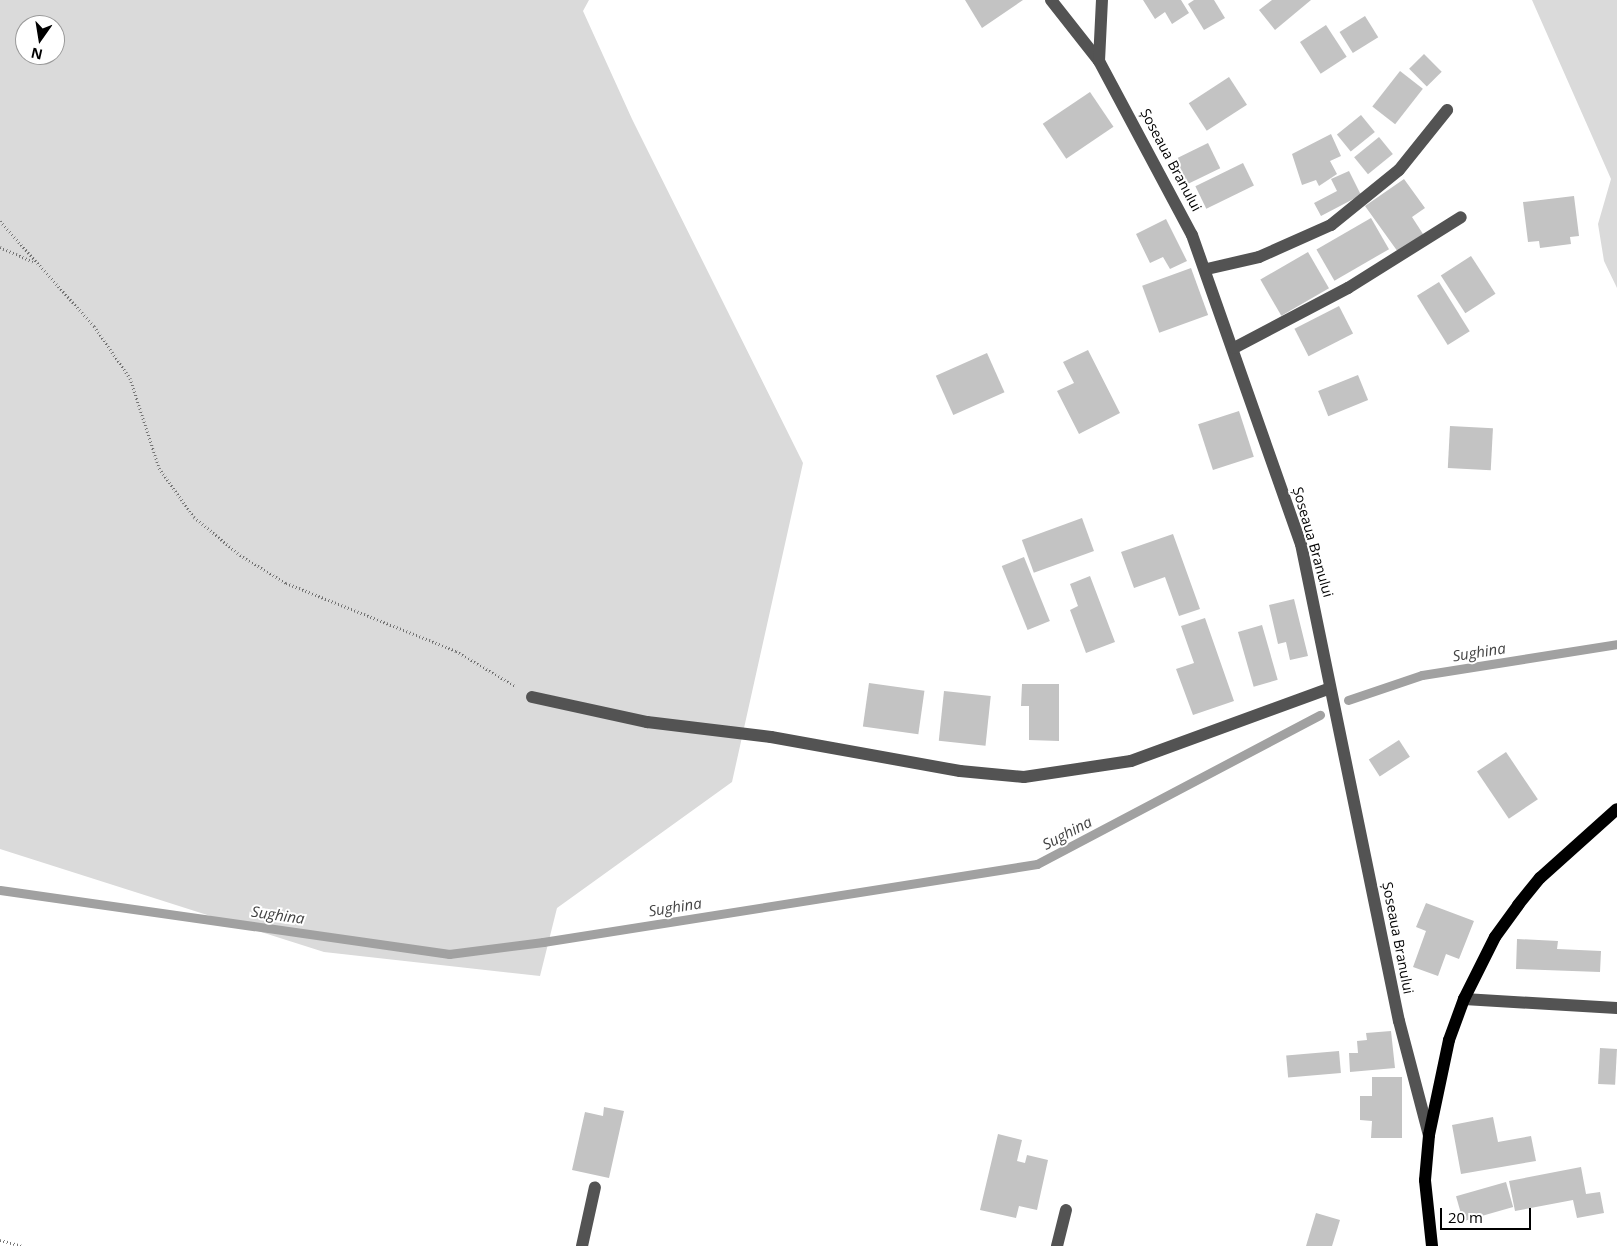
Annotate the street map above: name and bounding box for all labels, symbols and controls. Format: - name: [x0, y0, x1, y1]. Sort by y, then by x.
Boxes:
- north arrow: [15, 15, 65, 65]
- text: N: [29, 44, 44, 65]
- street label: Șoseaua Branului: [1137, 106, 1205, 214]
- street label: Șoseaua Branului: [1289, 485, 1337, 599]
- water label: Sughina: [1451, 639, 1507, 665]
- water label: Sughina: [1039, 812, 1095, 854]
- street label: Șoseaua Branului: [1379, 881, 1417, 995]
- water label: Sughina: [647, 894, 703, 920]
- water label: Sughina: [250, 902, 306, 928]
- scale bar: [1442, 1198, 1533, 1230]
- text: 20 m: [1448, 1207, 1483, 1227]

